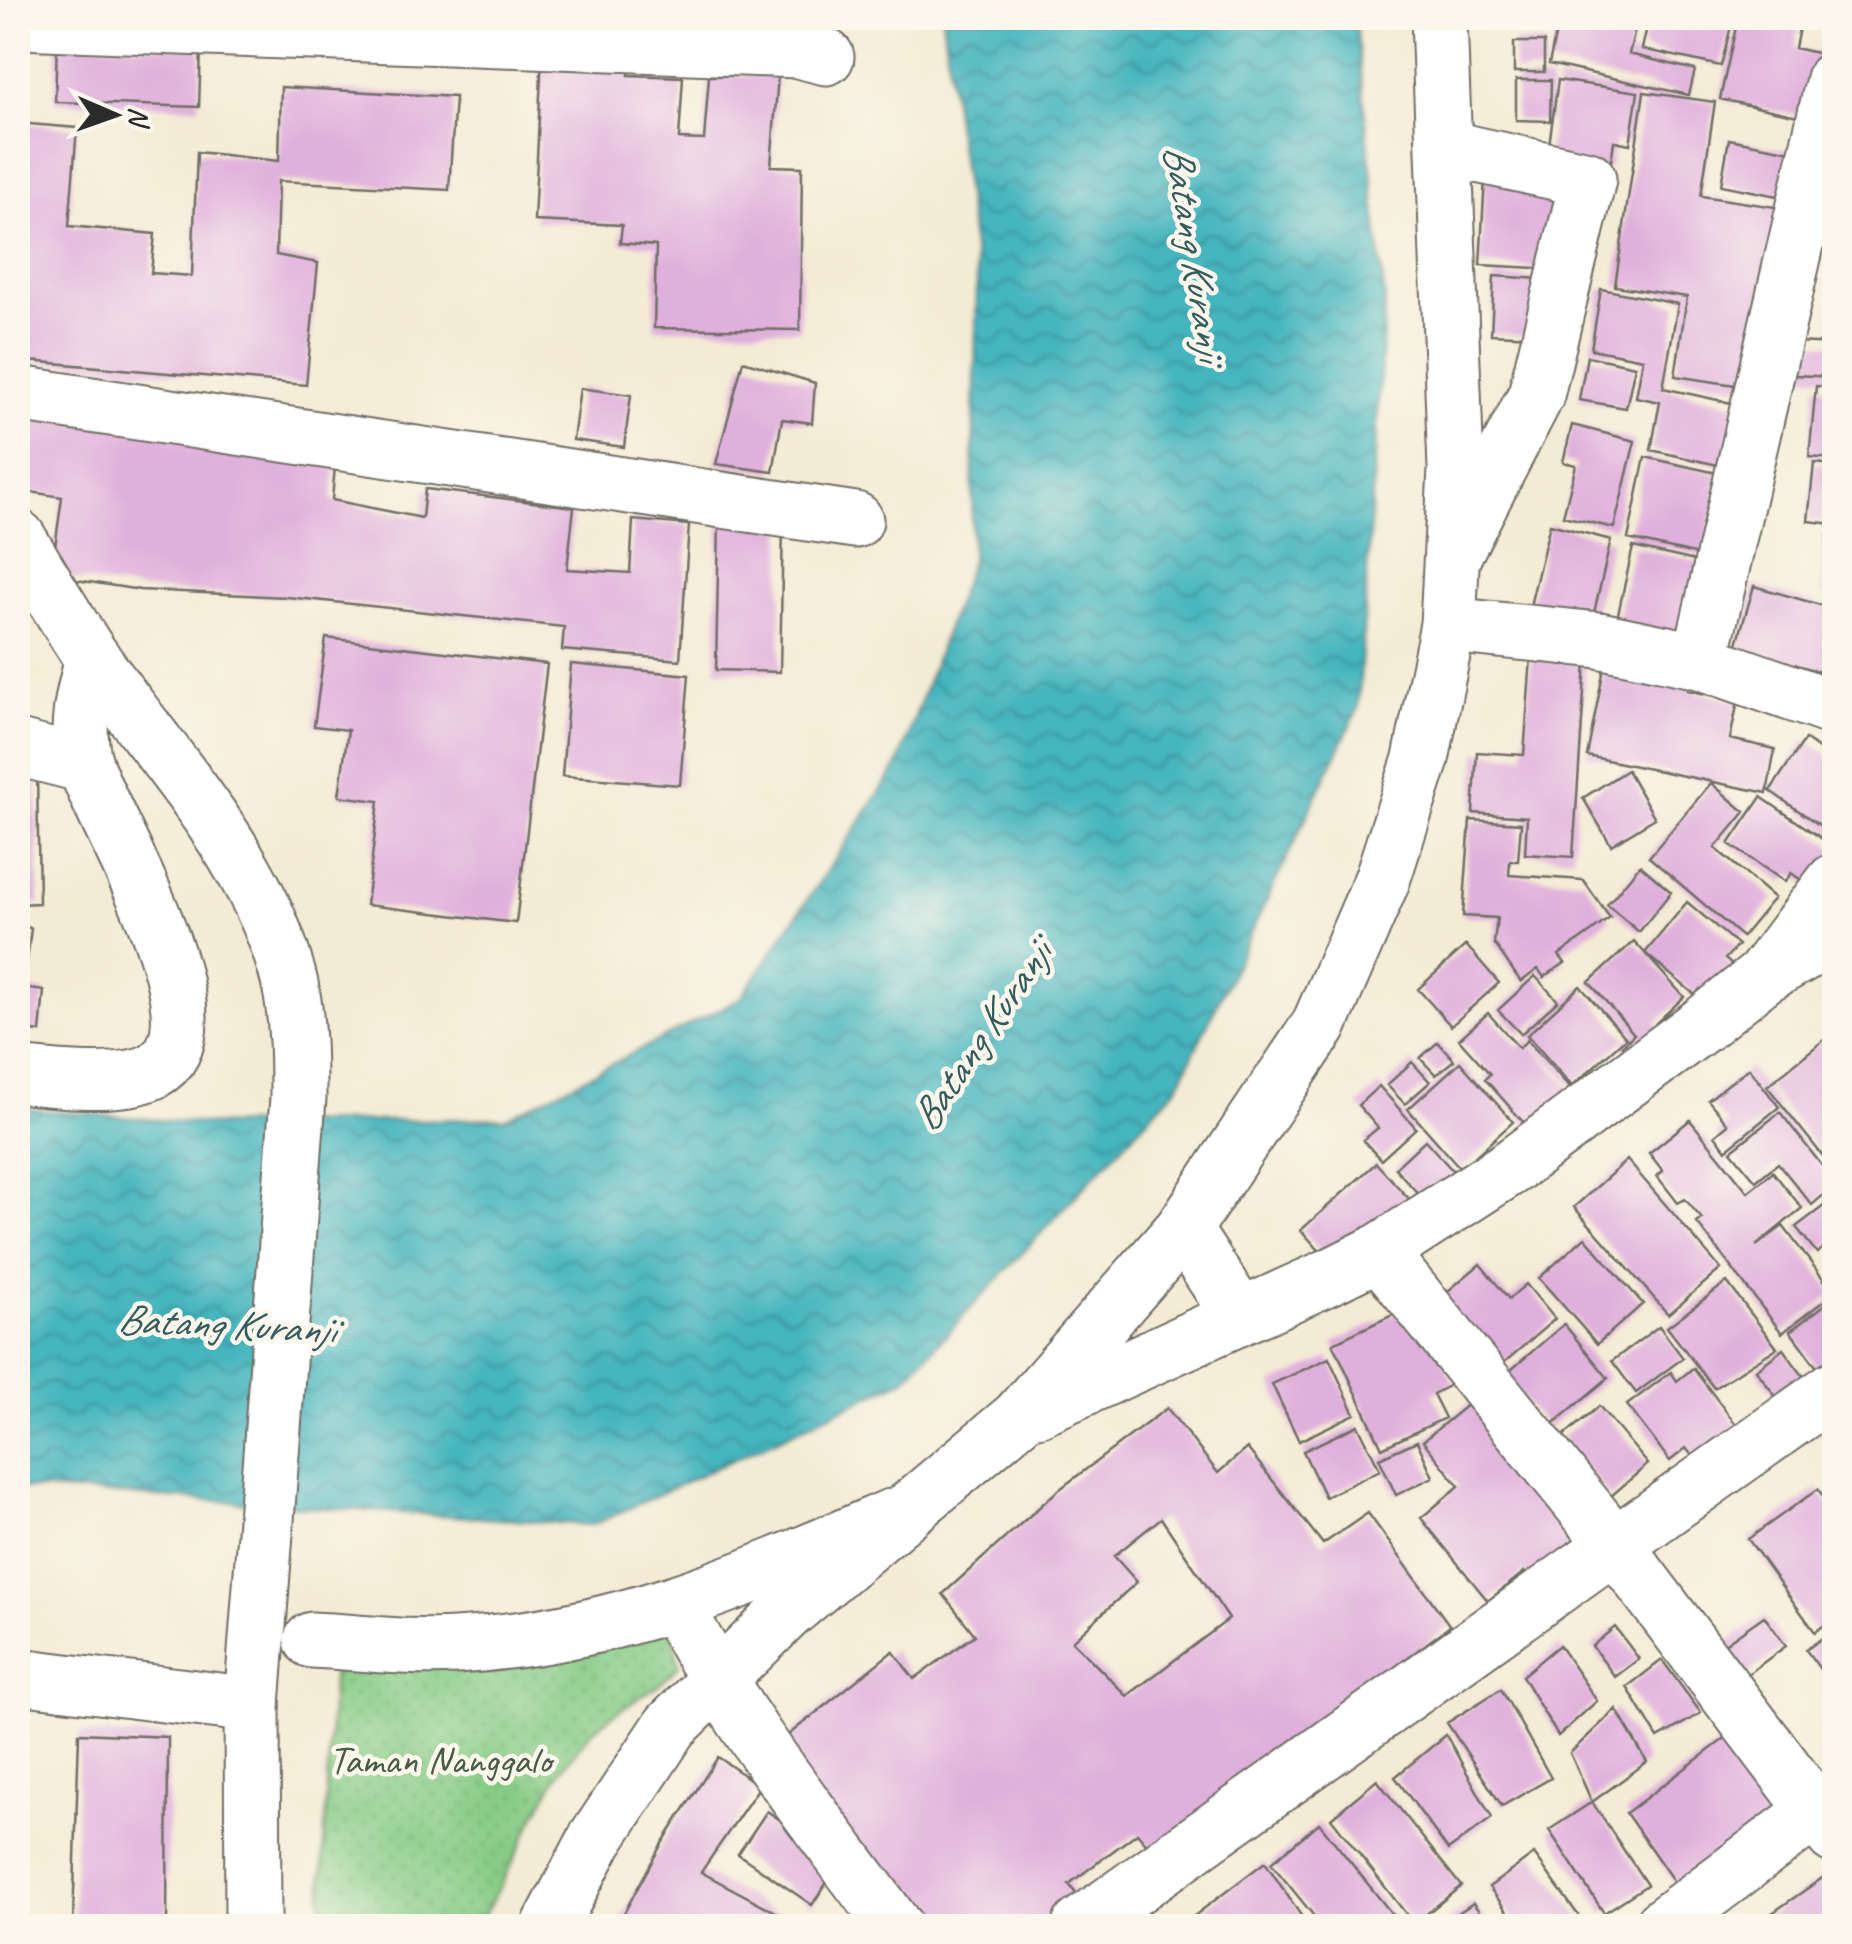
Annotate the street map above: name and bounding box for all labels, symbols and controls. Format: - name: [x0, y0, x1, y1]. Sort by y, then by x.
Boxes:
- north arrow: [65, 65, 165, 165]
- text: N: [122, 107, 157, 130]
- water label: Batang Kuranji: [1151, 141, 1239, 374]
- water label: Batang Kuranji: [898, 922, 1070, 1141]
- water label: Batang Kuranji: [116, 1292, 346, 1357]
- park label: Taman Nanggalo: [329, 1735, 555, 1785]

